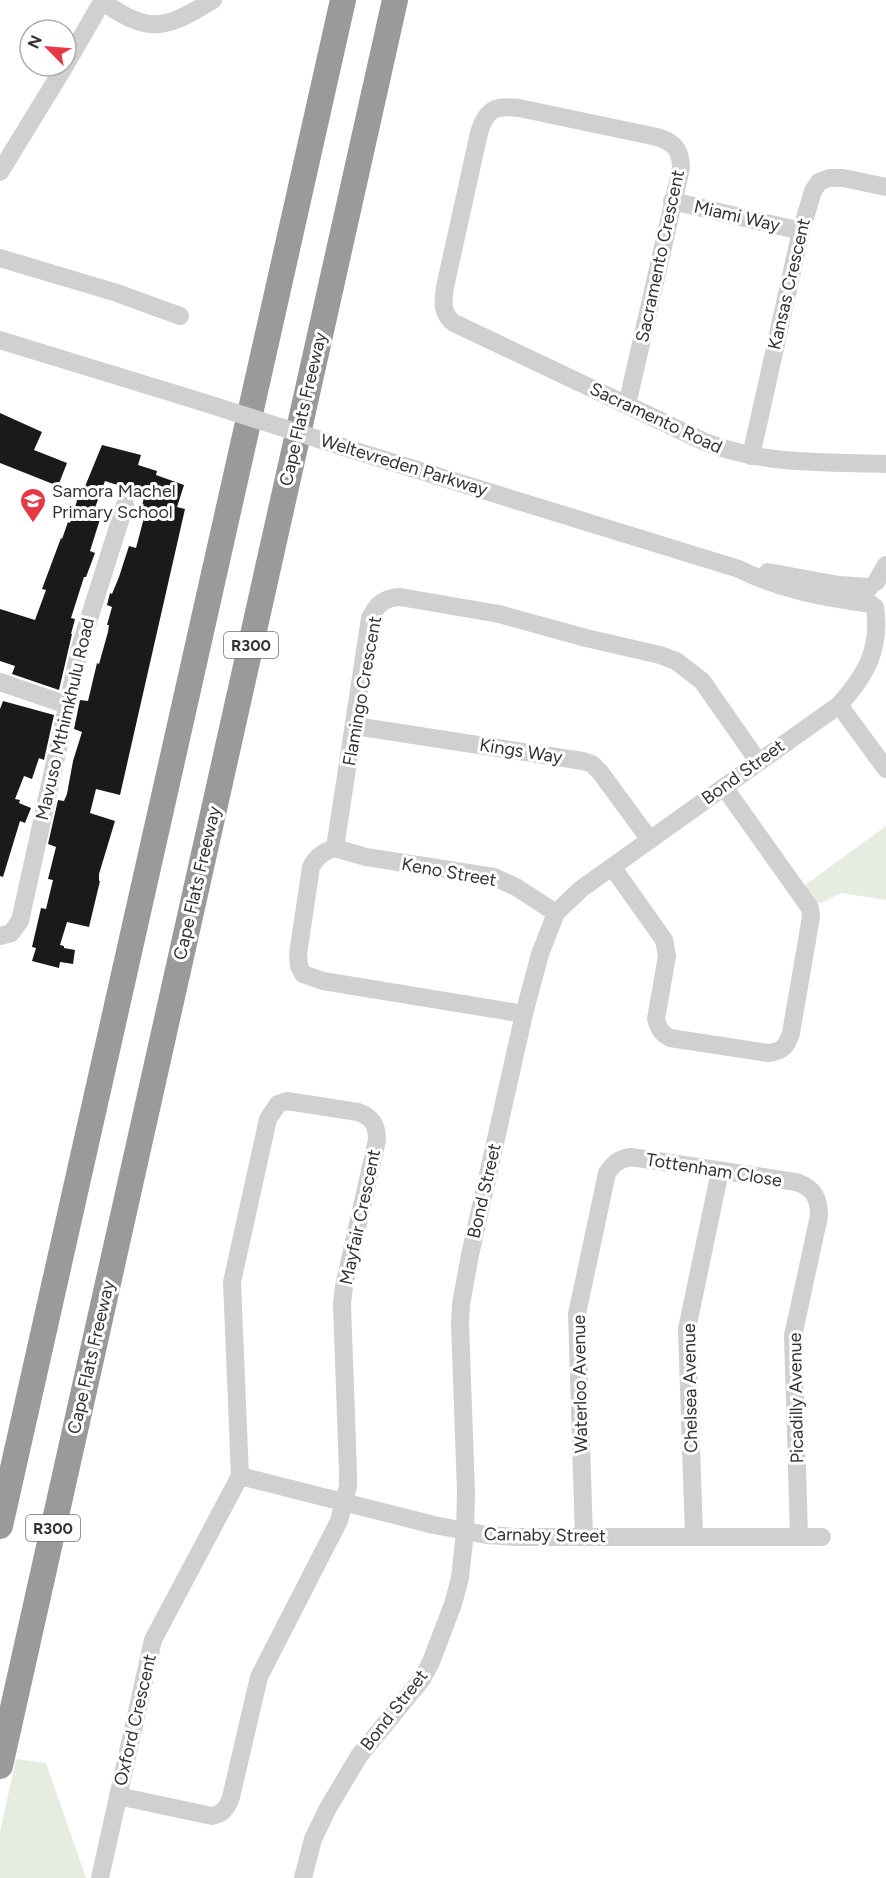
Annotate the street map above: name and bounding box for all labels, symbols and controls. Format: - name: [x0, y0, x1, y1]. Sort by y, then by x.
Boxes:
- north arrow: [18, 18, 78, 78]
- text: N: [24, 32, 46, 51]
- street label: Sacramento Crescent: [631, 168, 689, 344]
- street label: Miami Way: [692, 195, 783, 237]
- street label: Kansas Crescent: [763, 216, 815, 352]
- street label: Cape Flats Freeway: [275, 329, 332, 488]
- street label: Sacramento Road: [586, 378, 726, 458]
- street label: Weltevreden Parkway: [318, 429, 491, 501]
- place label: Samora Machel Primary School: [52, 480, 176, 523]
- school or university icon: Samora Machel Primary School: [18, 486, 48, 524]
- street label: Flamingo Crescent: [338, 614, 386, 768]
- street label: Mavuso Mthimkhulu Road: [31, 616, 99, 822]
- road number: R300: [224, 632, 278, 658]
- street label: Kings Way: [478, 734, 565, 768]
- street label: Bond Street: [697, 735, 789, 809]
- street label: Cape Flats Freeway: [169, 803, 226, 962]
- street label: Keno Street: [400, 853, 498, 891]
- street label: Bond Street: [462, 1141, 506, 1241]
- street label: Mayfair Crescent: [335, 1147, 385, 1287]
- street label: Tottenham Close: [644, 1148, 784, 1192]
- street label: Cape Flats Freeway: [63, 1277, 120, 1436]
- street label: Waterloo Avenue: [568, 1314, 592, 1453]
- street label: Chelsea Avenue: [678, 1323, 702, 1453]
- street label: Picadilly Avenue: [784, 1332, 808, 1464]
- road number: R300: [26, 1515, 80, 1541]
- street label: Carnaby Street: [484, 1523, 606, 1547]
- street label: Oxford Crescent: [109, 1652, 161, 1788]
- street label: Bond Street: [356, 1665, 433, 1755]

